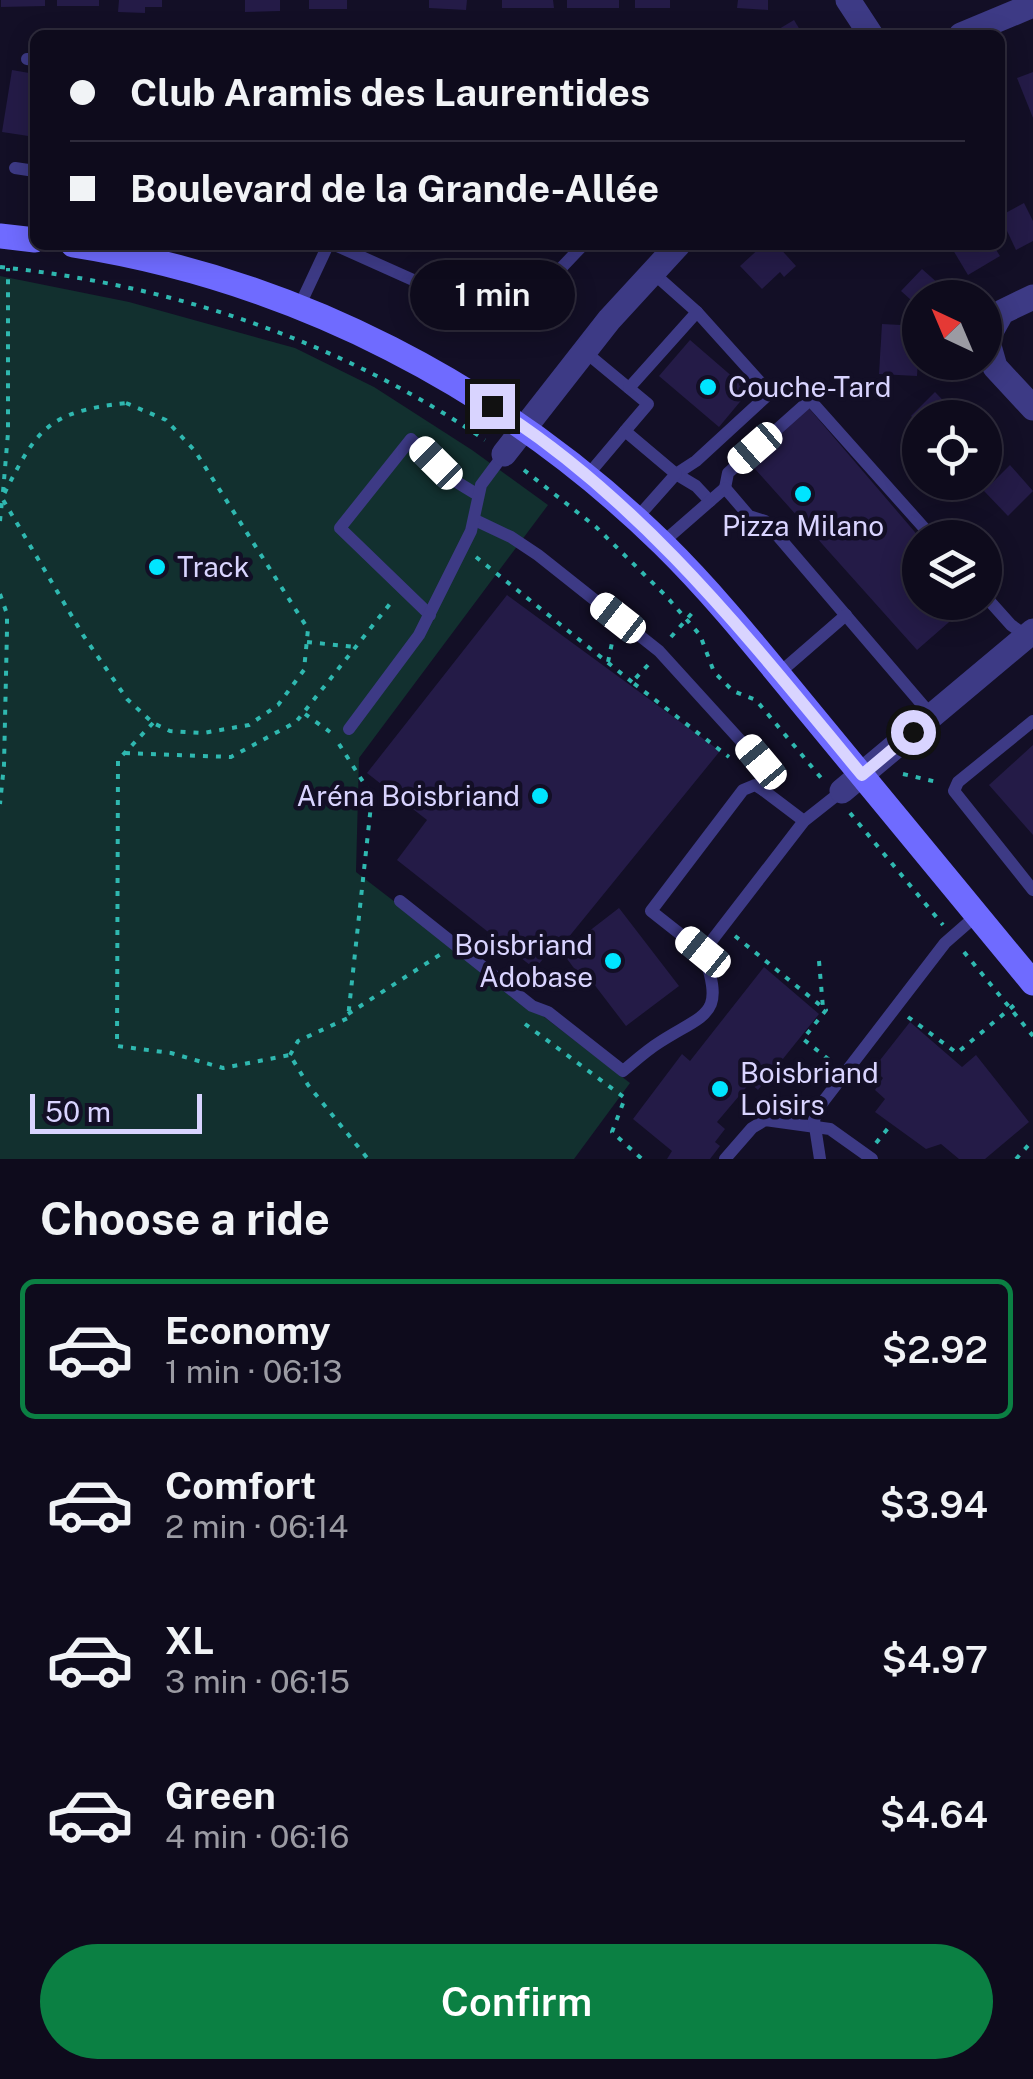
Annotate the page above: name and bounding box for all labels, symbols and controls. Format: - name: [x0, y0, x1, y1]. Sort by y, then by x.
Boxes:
- text: Club Aramis des Laurentides: [130, 70, 650, 115]
- text: Boulevard de la Grande-Allée: [130, 166, 659, 211]
- callout: 1 min: [410, 261, 574, 331]
- text: 1 min: [454, 276, 531, 313]
- north arrow: [902, 280, 1002, 380]
- map controls: [902, 280, 1002, 620]
- place label: Couche-Tard: [728, 370, 891, 403]
- marker: Couche-Tard: [697, 376, 719, 398]
- route end: [470, 384, 515, 429]
- button: locate: [902, 400, 1002, 500]
- car: [723, 417, 787, 479]
- car: [404, 431, 468, 495]
- marker: Pizza Milano: [792, 483, 814, 505]
- place label: Pizza Milano: [722, 509, 884, 542]
- button: layers: [902, 520, 1002, 620]
- place label: Track: [177, 550, 249, 583]
- marker: Track: [146, 556, 168, 578]
- car: [585, 588, 651, 648]
- route start: [891, 710, 936, 755]
- car: [730, 729, 792, 795]
- place label: Aréna Boisbriand: [296, 779, 520, 812]
- marker: Aréna Boisbriand: [529, 785, 551, 807]
- car: [670, 921, 736, 983]
- place label: Boisbriand Adobase: [454, 928, 593, 993]
- marker: Boisbriand Adobase: [602, 950, 624, 972]
- place label: Boisbriand Loisirs: [740, 1056, 879, 1121]
- marker: Boisbriand Loisirs: [709, 1078, 731, 1100]
- scale bar: [30, 1089, 202, 1134]
- text: 50 m: [45, 1095, 111, 1128]
- text: Choose a ride: [40, 1192, 330, 1245]
- icon: car: [45, 1304, 135, 1394]
- text: Economy: [165, 1308, 331, 1353]
- text: $2.92: [882, 1327, 988, 1372]
- text: 1 min · 06:13: [165, 1353, 342, 1390]
- icon: car: [45, 1459, 135, 1549]
- text: Comfort: [165, 1463, 316, 1508]
- text: $3.94: [880, 1482, 988, 1527]
- text: 2 min · 06:14: [165, 1508, 348, 1545]
- icon: car: [45, 1614, 135, 1704]
- text: XL: [165, 1618, 214, 1663]
- text: $4.97: [881, 1637, 988, 1682]
- text: 3 min · 06:15: [165, 1663, 350, 1700]
- icon: car: [45, 1769, 135, 1859]
- text: Green: [165, 1773, 276, 1818]
- text: $4.64: [880, 1792, 988, 1837]
- text: 4 min · 06:16: [165, 1818, 349, 1855]
- button: Confirm: [40, 1944, 993, 2059]

